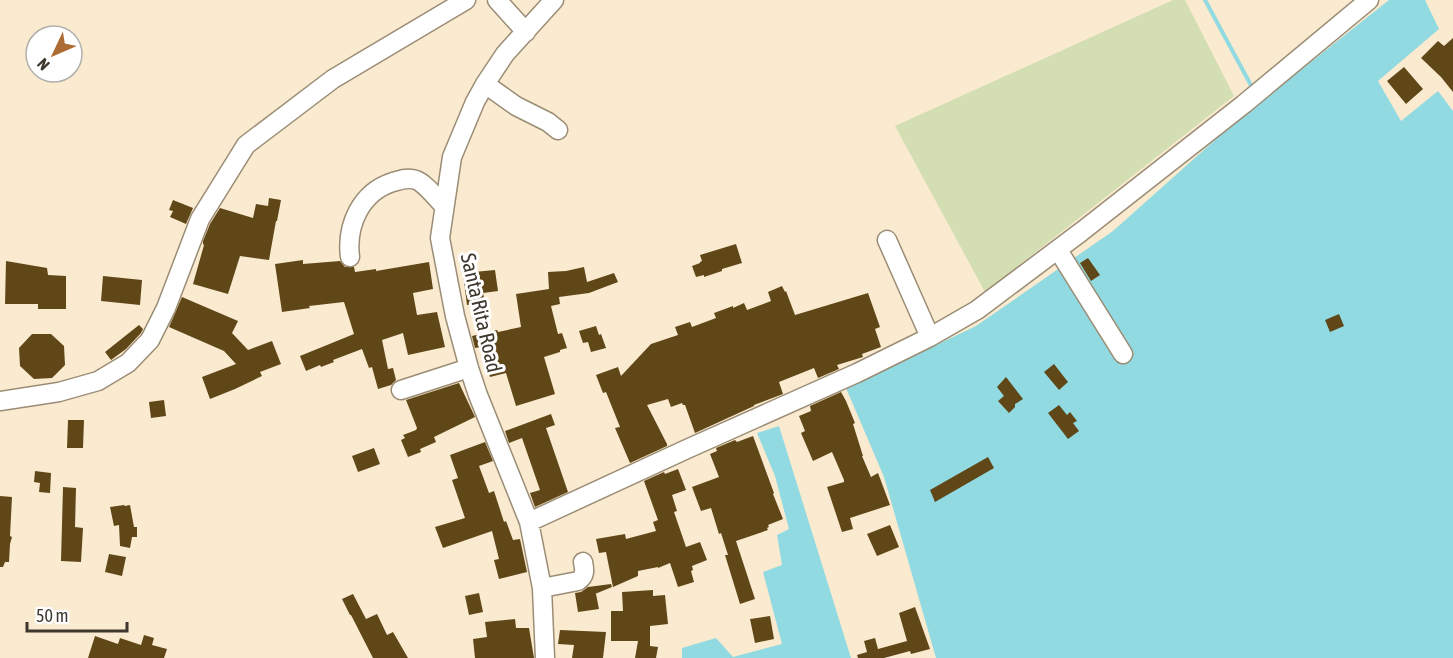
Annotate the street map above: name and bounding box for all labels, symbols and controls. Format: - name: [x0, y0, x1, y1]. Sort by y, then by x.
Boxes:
- north arrow: [24, 24, 84, 84]
- text: N: [33, 55, 53, 74]
- street label: Santa Rita Road: [457, 251, 507, 375]
- scale bar: [27, 595, 128, 633]
- text: 50 m: [36, 605, 68, 626]

